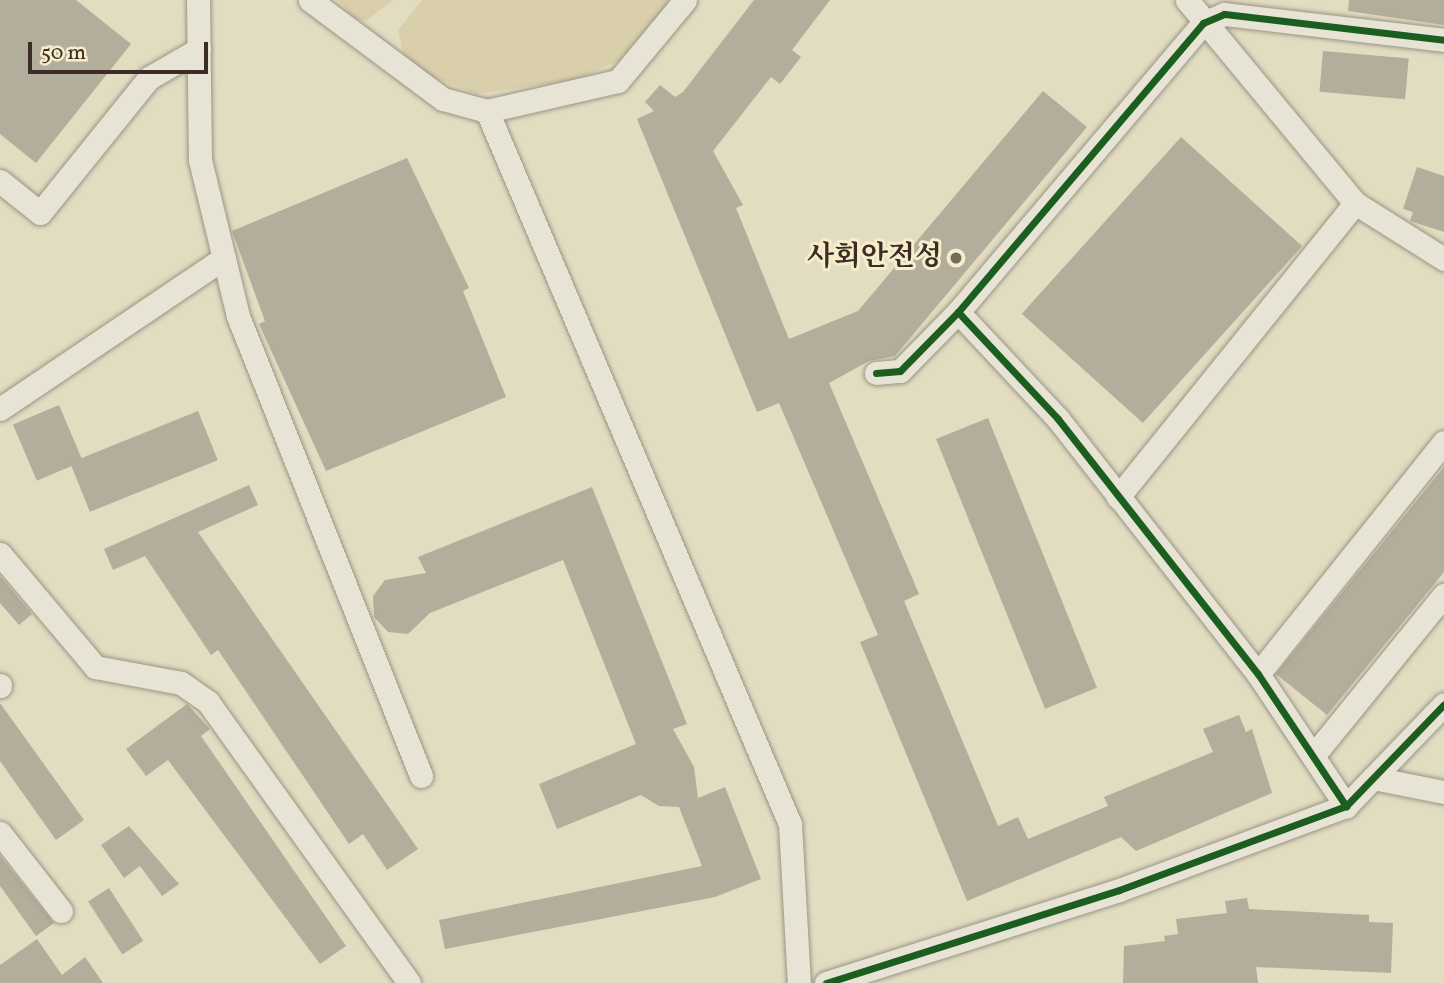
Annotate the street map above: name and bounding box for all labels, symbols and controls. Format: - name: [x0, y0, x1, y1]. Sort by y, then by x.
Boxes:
- scale bar: [32, 28, 212, 72]
- text: 50 m: [41, 39, 86, 68]
- place label: 사회안전성: [807, 241, 942, 275]
- marker: 사회안전성: [948, 250, 964, 266]

